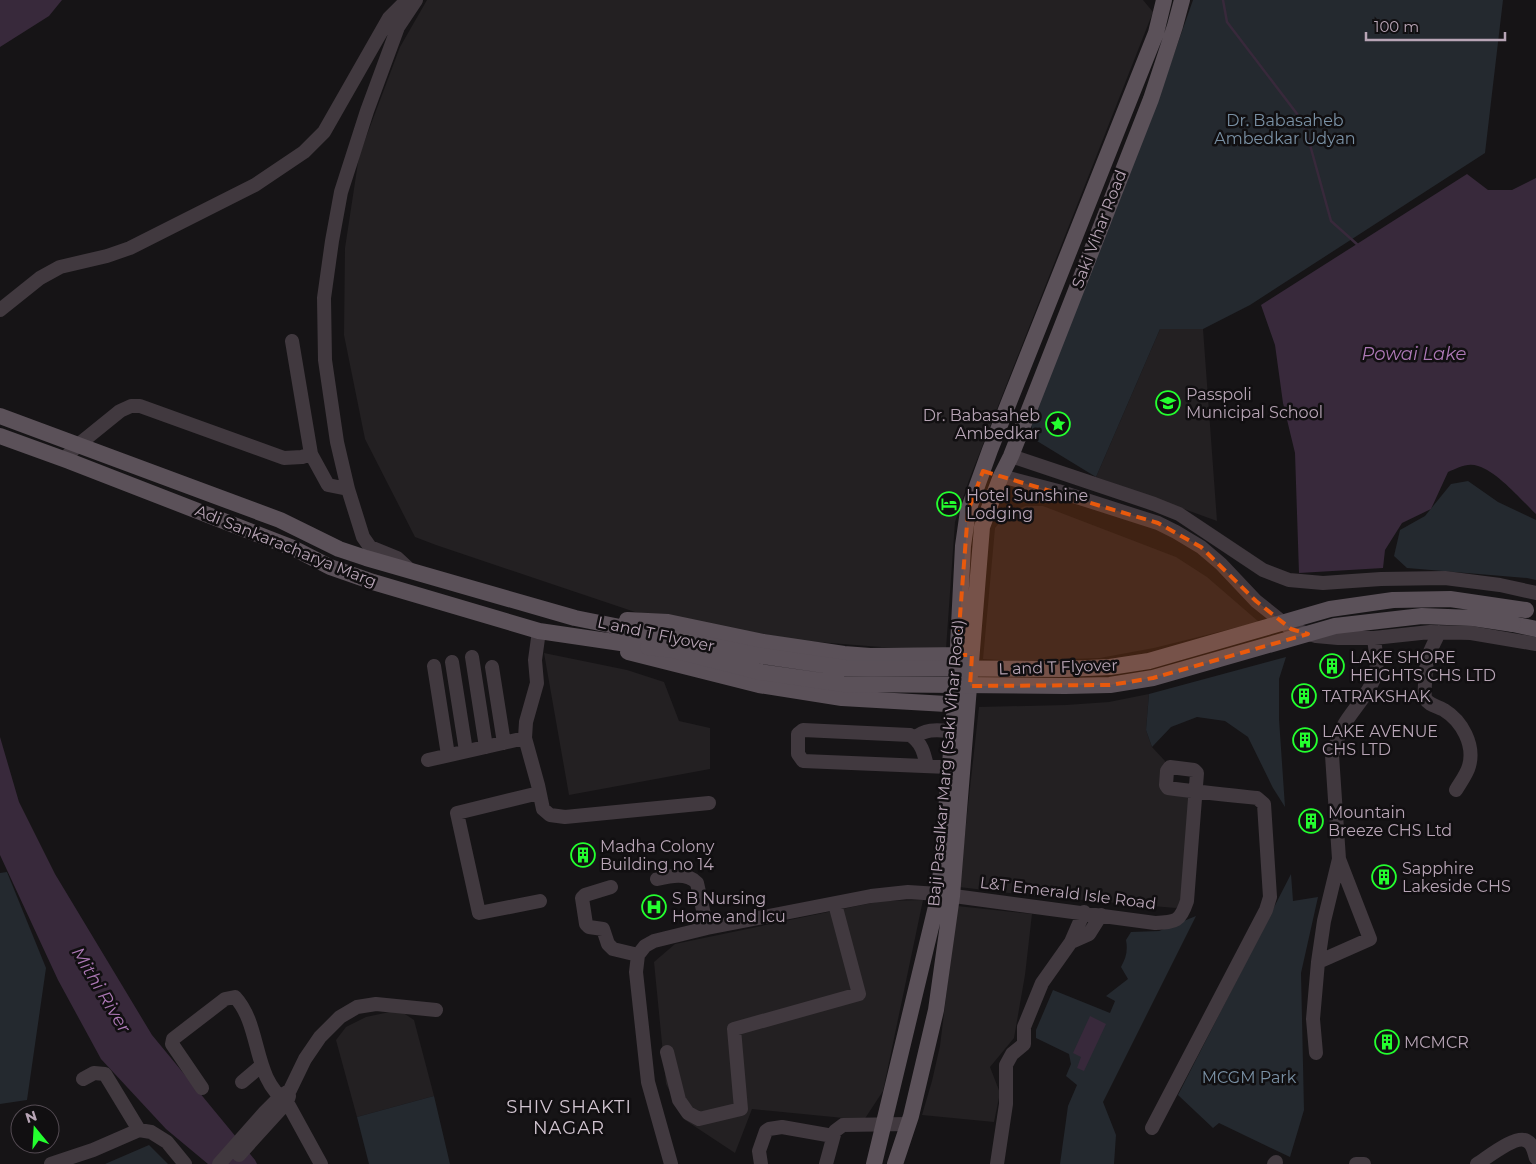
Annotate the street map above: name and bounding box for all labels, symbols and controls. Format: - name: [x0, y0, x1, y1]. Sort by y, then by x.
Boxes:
- scale bar: [1366, 10, 1505, 42]
- text: 100 m: [1374, 17, 1419, 36]
- park label: Dr. Babasaheb Ambedkar Udyan: [1214, 111, 1356, 148]
- street label: Saki Vihar Road: [1068, 167, 1130, 291]
- water label: Powai Lake: [1362, 343, 1467, 365]
- place label: Passpoli Municipal School: [1186, 385, 1323, 422]
- school or university icon: Passpoli Municipal School: [1155, 390, 1181, 416]
- place label: Dr. Babasaheb Ambedkar: [923, 406, 1040, 443]
- place icon: Dr. Babasaheb Ambedkar: [1045, 411, 1071, 437]
- place label: Hotel Sunshine Lodging: [966, 486, 1088, 523]
- hotel icon: Hotel Sunshine Lodging: [936, 491, 962, 517]
- street label: Adi Sankaracharya Marg: [192, 501, 380, 591]
- street label: L and T Flyover: [596, 612, 716, 656]
- street label: Baji Pasalkar Marg (Saki Vihar Road): [924, 619, 968, 907]
- place label: LAKE SHORE HEIGHTS CHS LTD: [1350, 648, 1496, 685]
- building icon: LAKE SHORE HEIGHTS CHS LTD: [1319, 653, 1345, 679]
- street label: L and T Flyover: [998, 655, 1118, 679]
- building icon: TATRAKSHAK: [1291, 683, 1317, 709]
- place label: TATRAKSHAK: [1322, 687, 1431, 706]
- place label: LAKE AVENUE CHS LTD: [1322, 722, 1438, 759]
- building icon: LAKE AVENUE CHS LTD: [1292, 727, 1318, 753]
- place label: Mountain Breeze CHS Ltd: [1328, 803, 1452, 840]
- building icon: Mountain Breeze CHS Ltd: [1298, 808, 1324, 834]
- place label: Madha Colony Building no 14: [600, 837, 715, 874]
- building icon: Madha Colony Building no 14: [570, 842, 596, 868]
- place label: Sapphire Lakeside CHS: [1402, 859, 1511, 896]
- building icon: Sapphire Lakeside CHS: [1371, 864, 1397, 890]
- street label: L&T Emerald Isle Road: [979, 873, 1157, 913]
- place label: S B Nursing Home and Icu: [672, 889, 786, 926]
- hospital icon: S B Nursing Home and Icu: [641, 894, 667, 920]
- water label: Mithi River: [67, 943, 136, 1038]
- building icon: MCMCR: [1374, 1029, 1400, 1055]
- place label: MCMCR: [1404, 1033, 1469, 1052]
- park label: MCGM Park: [1202, 1068, 1297, 1087]
- district label: SHIV SHAKTI NAGAR: [506, 1096, 632, 1139]
- north arrow: [10, 1104, 60, 1154]
- text: N: [23, 1106, 39, 1127]

